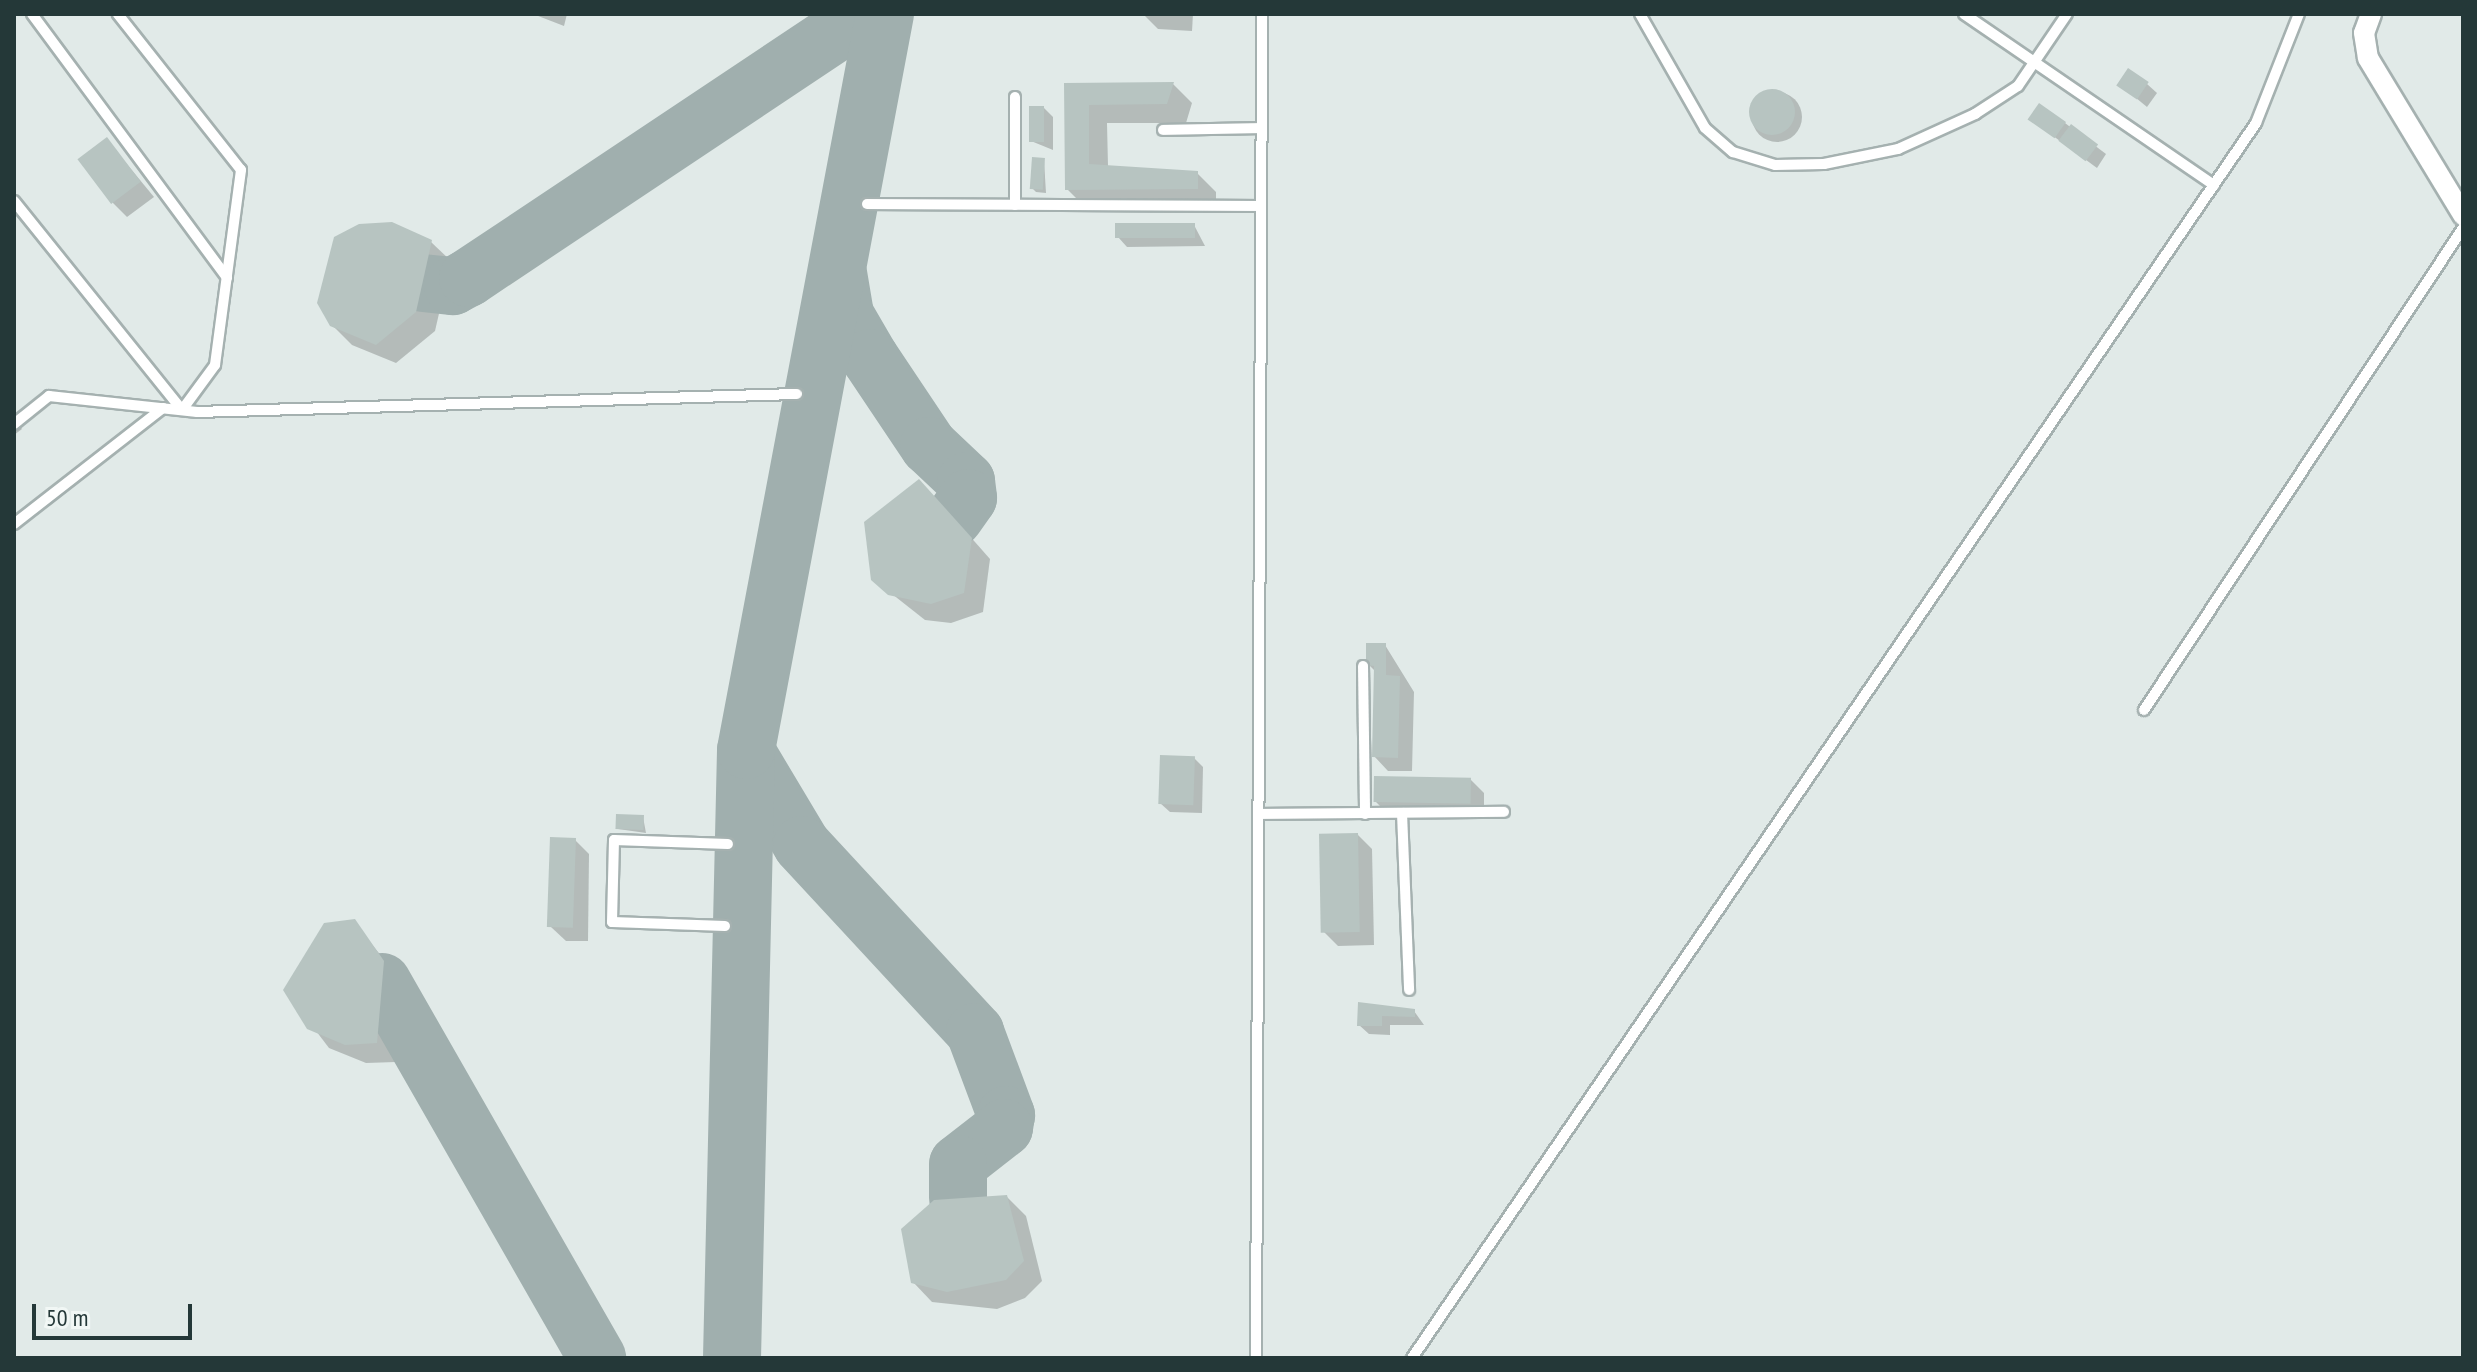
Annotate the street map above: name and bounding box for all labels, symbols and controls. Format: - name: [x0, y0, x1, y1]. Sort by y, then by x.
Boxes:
- scale bar: [36, 1288, 196, 1338]
- text: 50 m: [46, 1302, 88, 1333]

